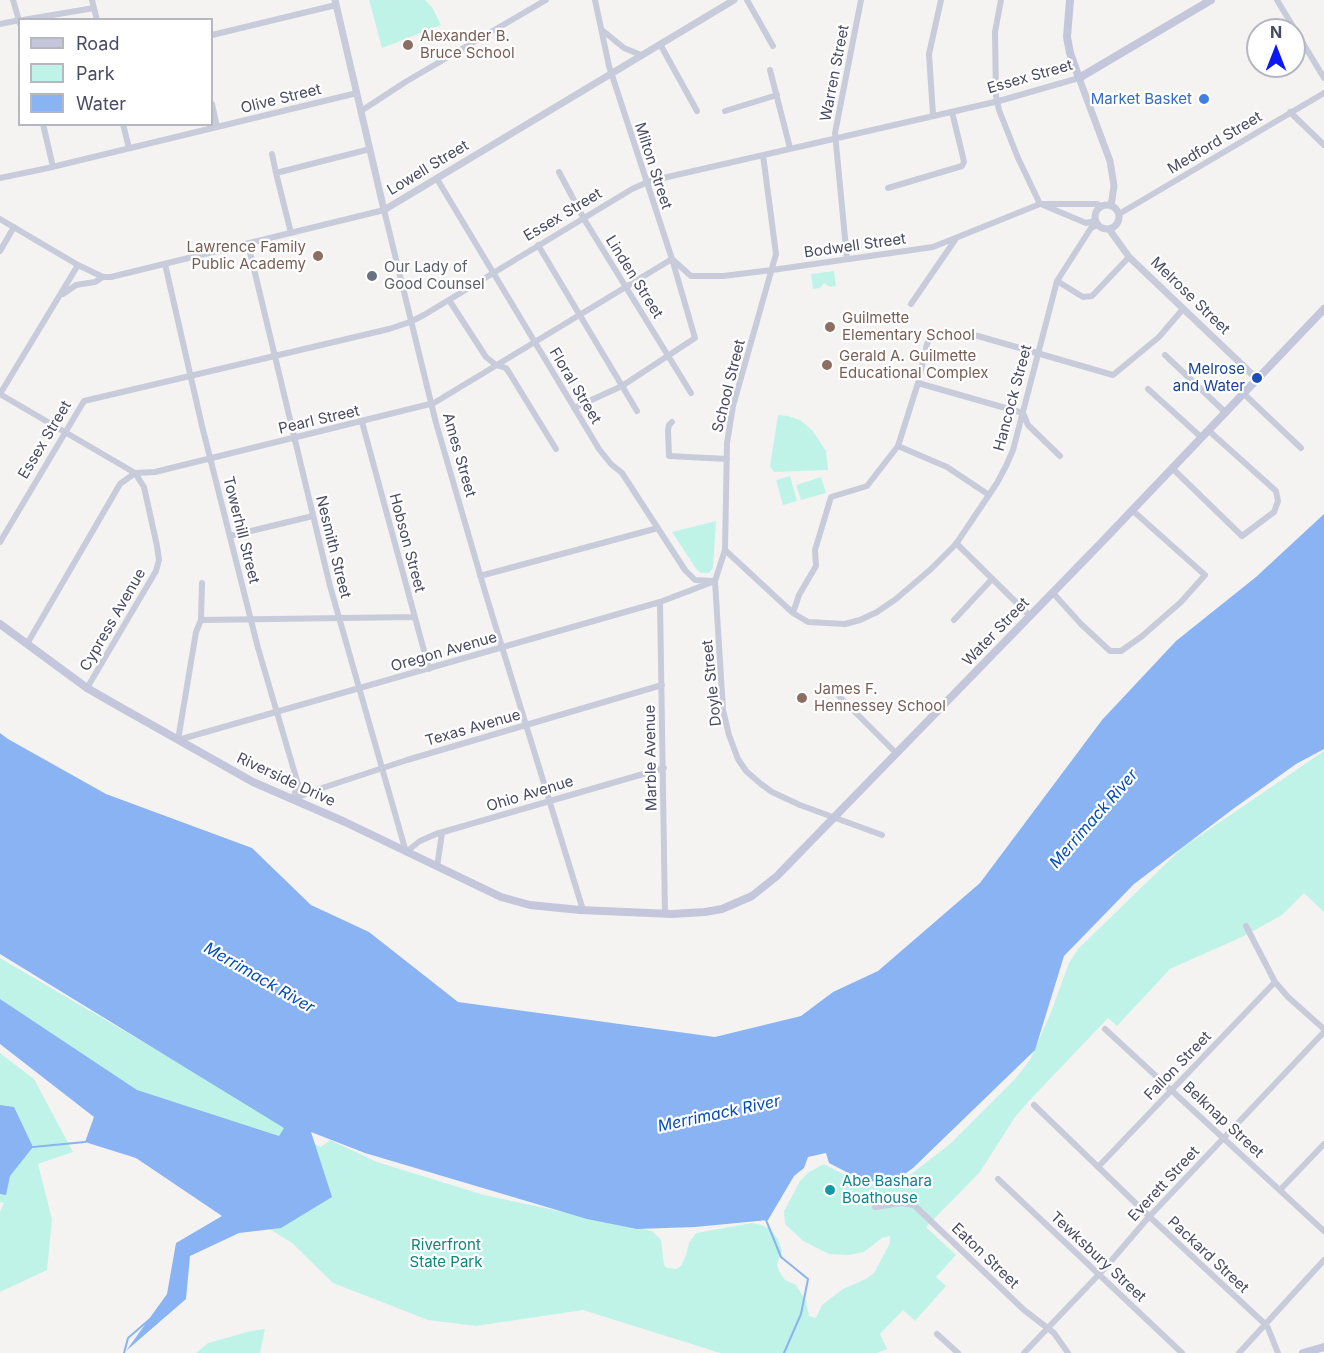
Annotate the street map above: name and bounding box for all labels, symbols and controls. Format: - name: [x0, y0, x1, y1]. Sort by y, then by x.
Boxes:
- legend: [18, 18, 213, 126]
- north arrow: [1246, 18, 1306, 78]
- text: N: [1270, 22, 1282, 42]
- street label: Warren Street: [817, 23, 853, 123]
- place label: Alexander B. Bruce School: [420, 27, 515, 62]
- text: Road: [76, 33, 119, 54]
- marker: Alexander B. Bruce School: [401, 38, 415, 52]
- street label: Essex Street: [985, 56, 1075, 98]
- text: Park: [76, 63, 115, 84]
- street label: Olive Street: [239, 80, 323, 118]
- place label: Market Basket: [1091, 90, 1192, 108]
- marker: Market Basket: [1197, 92, 1211, 106]
- text: Water: [76, 93, 126, 114]
- street label: Medford Street: [1165, 108, 1265, 178]
- street label: Milton Street: [631, 120, 675, 212]
- street label: Lowell Street: [384, 137, 472, 199]
- street label: Essex Street: [521, 185, 605, 245]
- street label: Bodwell Street: [803, 230, 907, 262]
- street label: Linden Street: [601, 232, 667, 322]
- place label: Lawrence Family Public Academy: [186, 238, 306, 273]
- marker: Lawrence Family Public Academy: [311, 249, 325, 263]
- street label: Melrose Street: [1147, 254, 1233, 338]
- place label: Our Lady of Good Counsel: [384, 258, 485, 293]
- marker: Our Lady of Good Counsel: [365, 269, 379, 283]
- place label: Guilmette Elementary School: [842, 309, 975, 344]
- marker: Guilmette Elementary School: [823, 320, 837, 334]
- street label: School Street: [709, 338, 749, 434]
- street label: Hancock Street: [990, 343, 1036, 453]
- street label: Floral Street: [545, 345, 605, 427]
- place label: Gerald A. Guilmette Educational Complex: [839, 347, 988, 382]
- marker: Gerald A. Guilmette Educational Complex: [820, 358, 834, 372]
- place label: Melrose and Water: [1173, 360, 1245, 395]
- marker: Melrose and Water: [1250, 371, 1264, 385]
- street label: Essex Street: [15, 398, 75, 482]
- street label: Pearl Street: [277, 402, 361, 438]
- street label: Ames Street: [438, 411, 480, 499]
- street label: Towerhill Street: [219, 474, 263, 586]
- street label: Hobson Street: [385, 492, 429, 594]
- street label: Nesmith Street: [312, 494, 354, 600]
- street label: Cypress Avenue: [76, 566, 150, 674]
- street label: Water Street: [959, 594, 1033, 670]
- street label: Oregon Avenue: [389, 628, 499, 676]
- street label: Doyle Street: [699, 639, 725, 727]
- place label: James F. Hennessey School: [814, 680, 946, 715]
- marker: James F. Hennessey School: [795, 691, 809, 705]
- street label: Marble Avenue: [641, 705, 661, 811]
- street label: Texas Avenue: [423, 706, 523, 750]
- street label: Riverside Drive: [234, 749, 338, 811]
- water label: Merrimack River: [1046, 766, 1142, 872]
- street label: Ohio Avenue: [484, 772, 576, 816]
- water label: Merrimack River: [200, 939, 318, 1017]
- street label: Fallon Street: [1141, 1028, 1215, 1104]
- street label: Belknap Street: [1179, 1078, 1267, 1162]
- water label: Merrimack River: [656, 1092, 782, 1136]
- street label: Everett Street: [1125, 1143, 1203, 1225]
- place label: Abe Bashara Boathouse: [842, 1172, 932, 1207]
- marker: Abe Bashara Boathouse: [823, 1183, 837, 1197]
- street label: Tewksbury Street: [1046, 1208, 1150, 1306]
- street label: Packard Street: [1164, 1213, 1252, 1297]
- street label: Eaton Street: [948, 1219, 1022, 1293]
- park label: Riverfront State Park: [410, 1236, 482, 1271]

